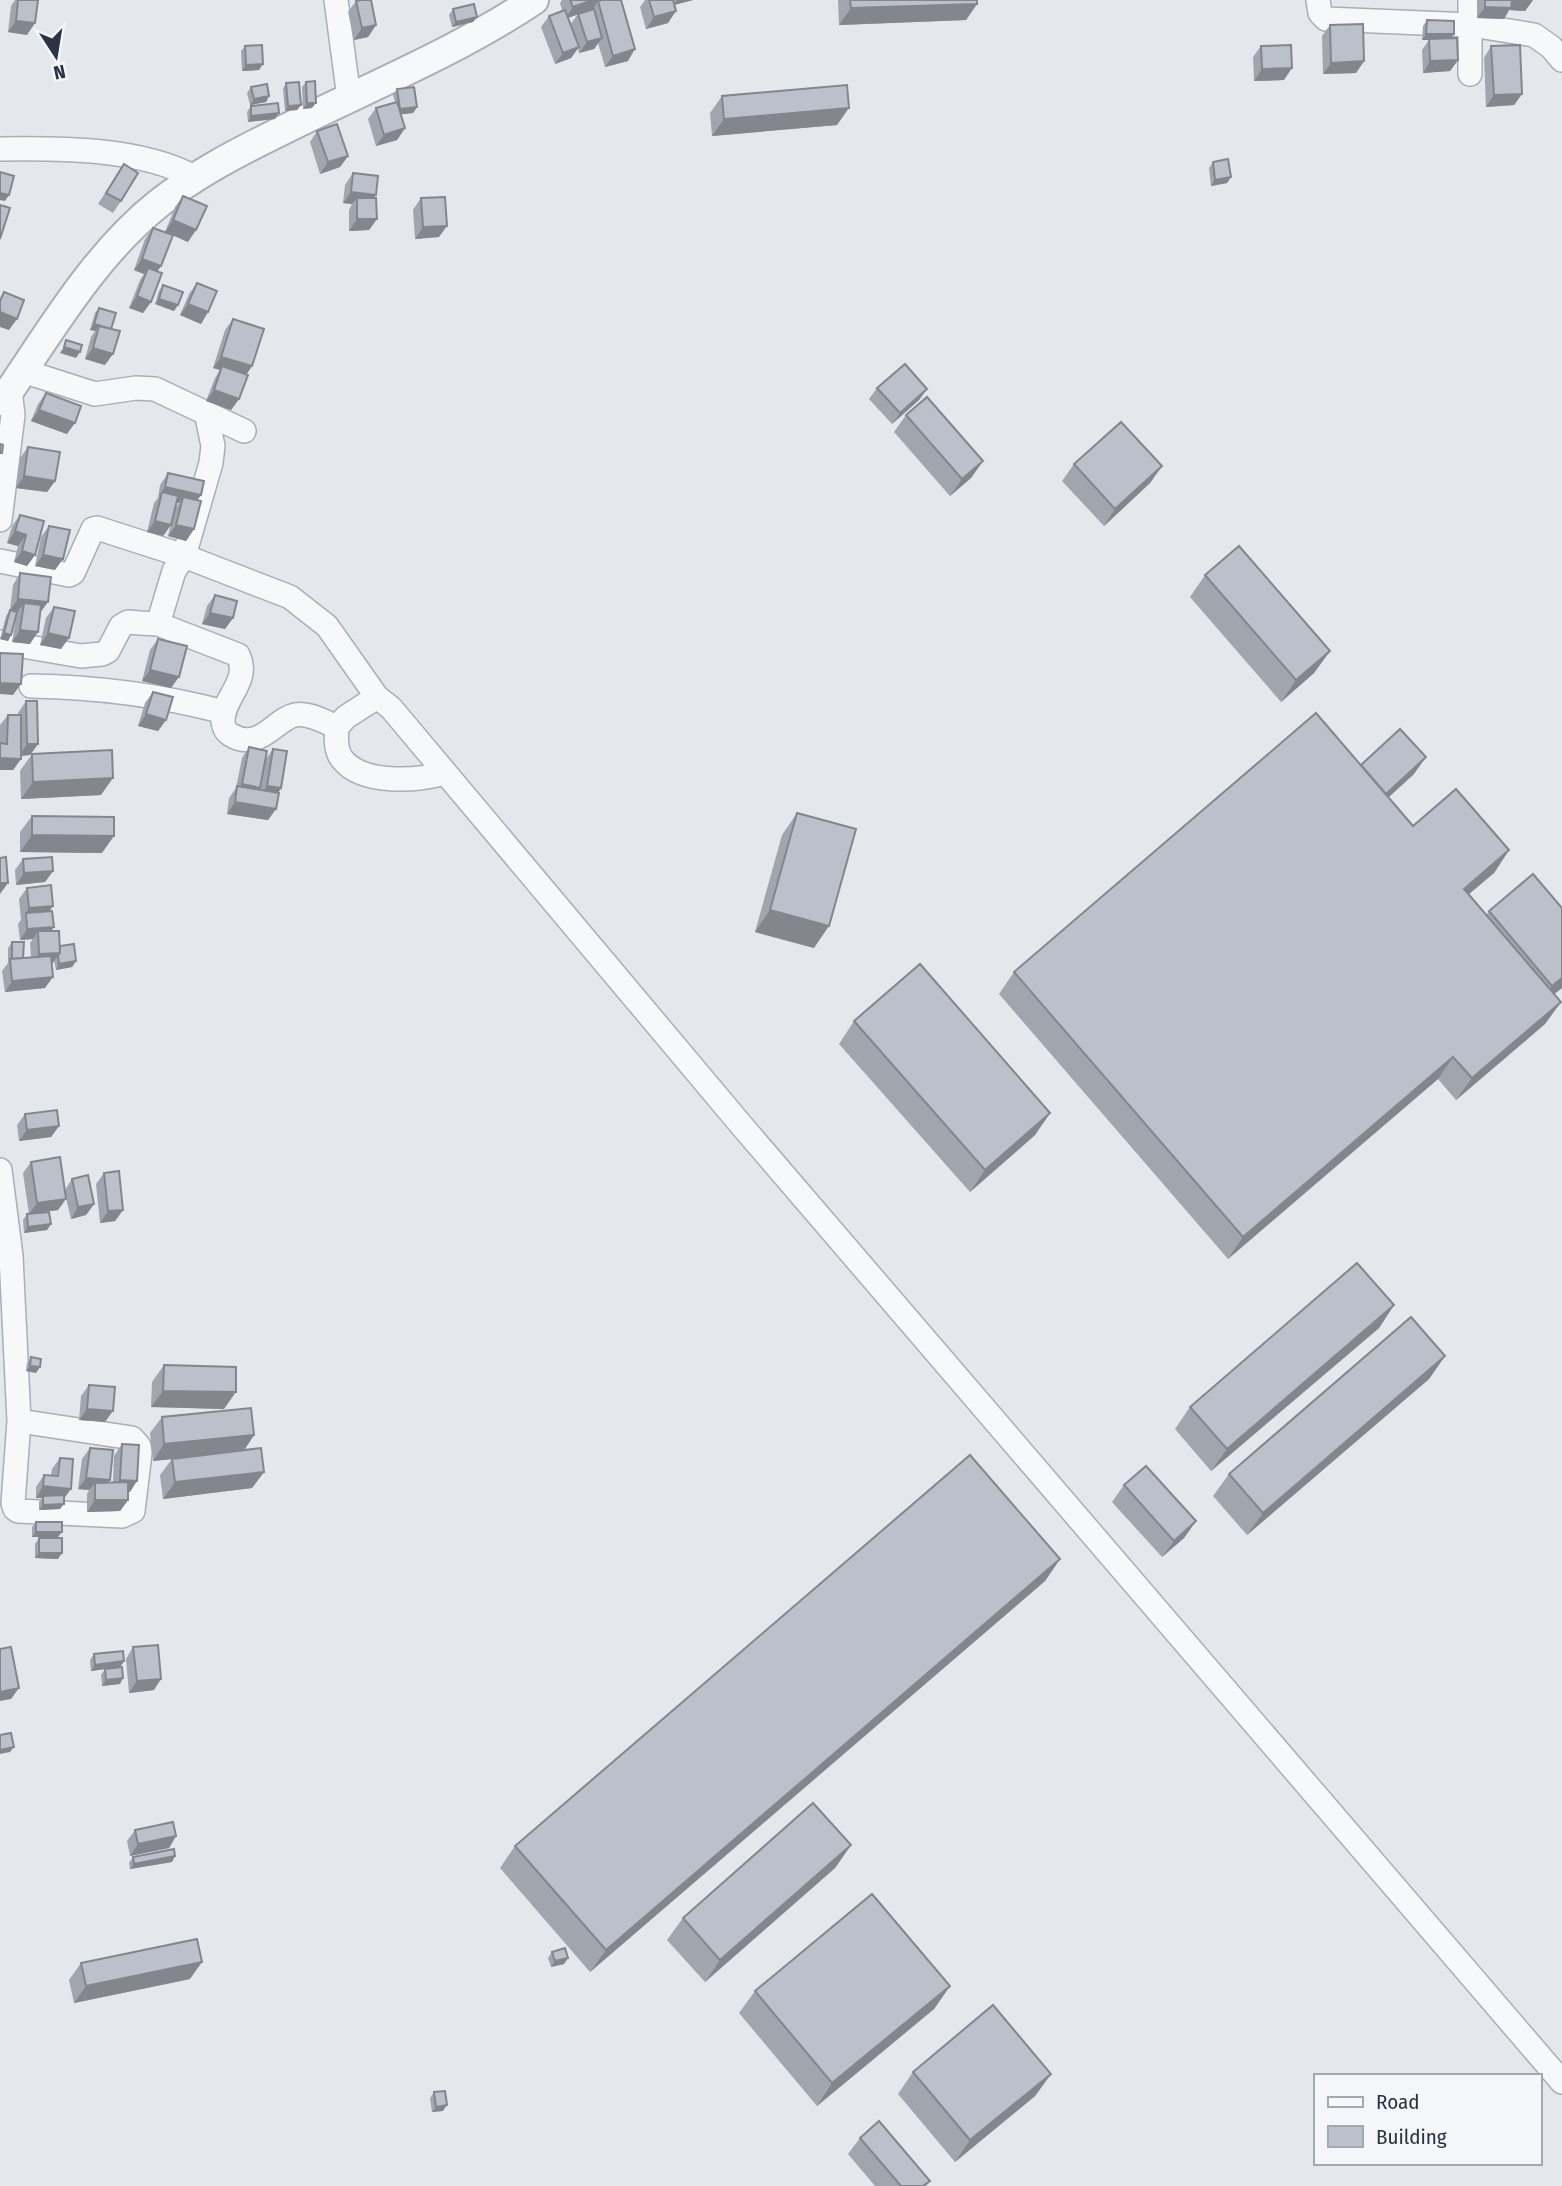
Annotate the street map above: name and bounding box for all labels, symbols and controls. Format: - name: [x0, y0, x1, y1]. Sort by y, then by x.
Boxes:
- north arrow: [21, 21, 91, 91]
- text: N: [51, 60, 67, 85]
- legend: [1314, 2074, 1541, 2165]
- text: Road: [1376, 2089, 1420, 2115]
- text: Building: [1376, 2124, 1447, 2150]

